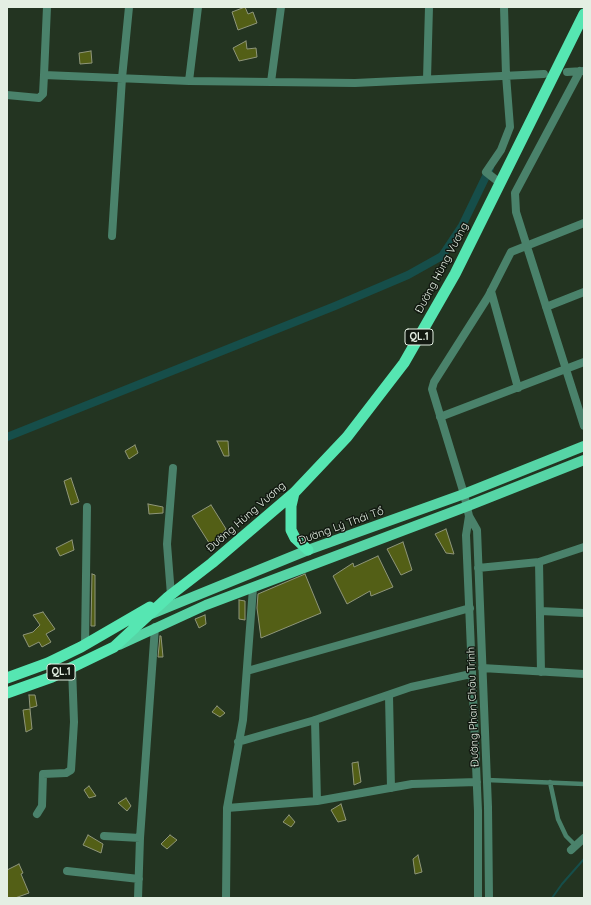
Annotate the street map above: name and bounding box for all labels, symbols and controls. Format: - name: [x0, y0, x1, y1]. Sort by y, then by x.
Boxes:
- street label: Đường Hùng Vương: [413, 220, 471, 316]
- road number: QL.1: [405, 329, 433, 345]
- street label: Đường Hùng Vương: [204, 479, 288, 555]
- street label: Đường Lý Thái Tổ: [296, 504, 386, 548]
- street label: Đường Phan Châu Trinh: [464, 647, 482, 767]
- road number: QL.1: [47, 664, 75, 680]

